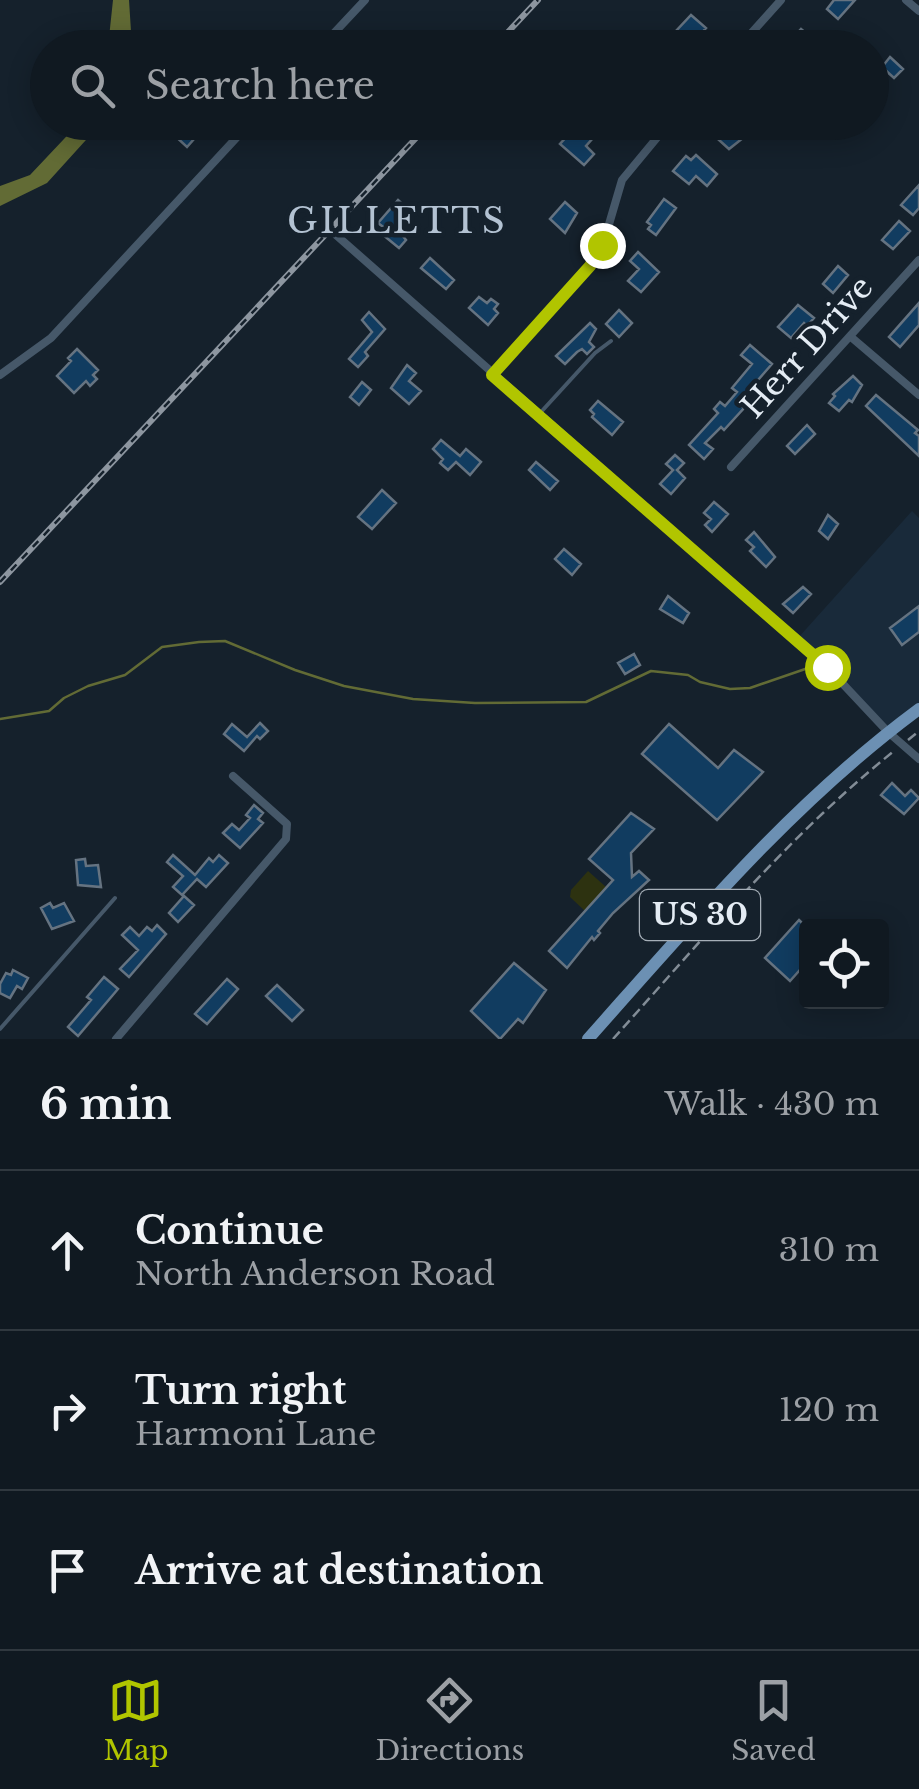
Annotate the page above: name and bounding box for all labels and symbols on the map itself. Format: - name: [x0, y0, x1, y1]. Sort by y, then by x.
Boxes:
- district label: GILLETTS: [287, 199, 507, 242]
- route end: [580, 223, 626, 269]
- street label: Herr Drive: [733, 268, 881, 426]
- route start: [805, 645, 851, 691]
- road number: US 30: [640, 890, 760, 940]

